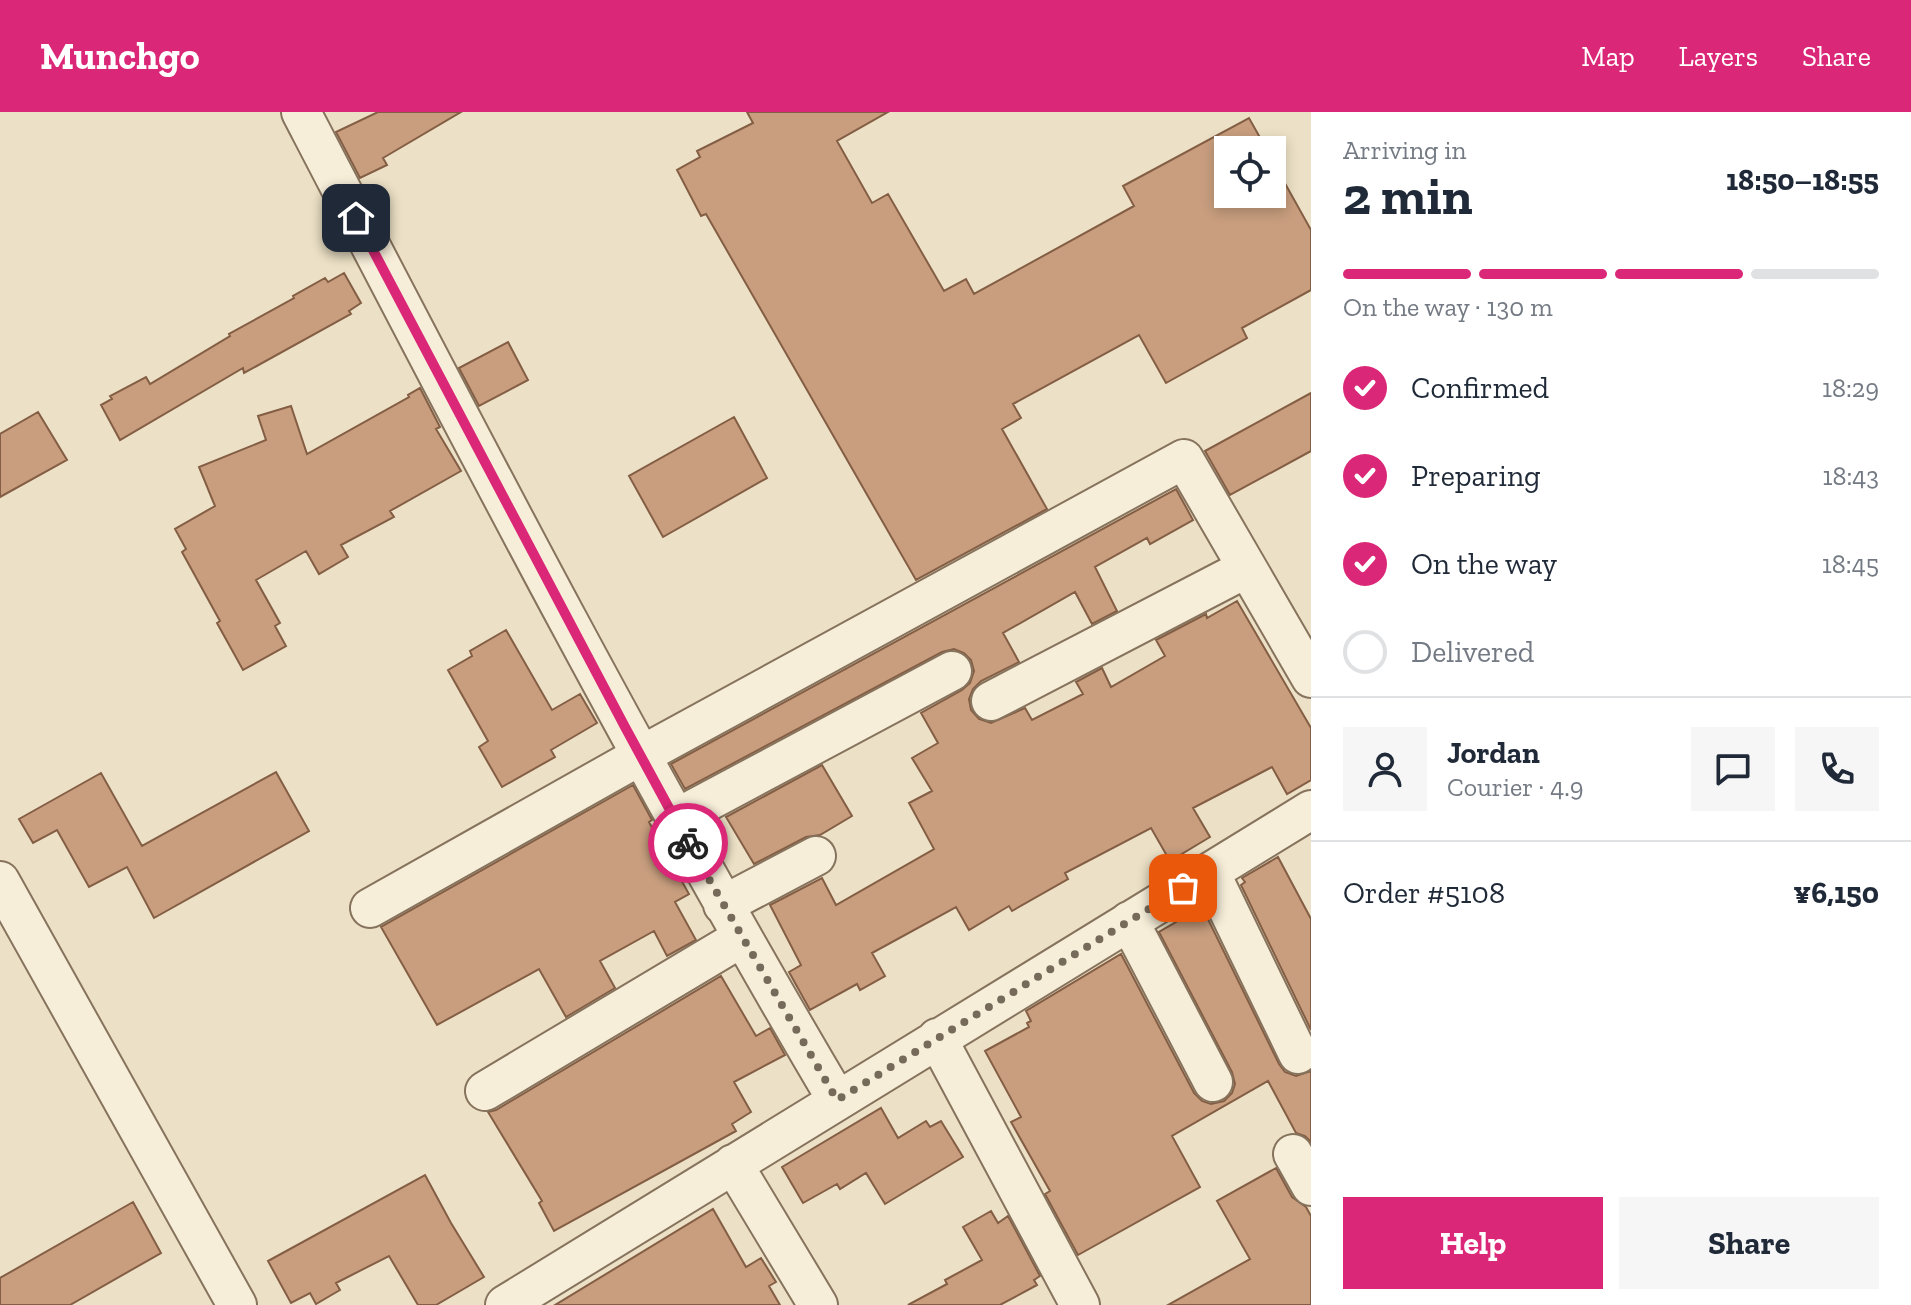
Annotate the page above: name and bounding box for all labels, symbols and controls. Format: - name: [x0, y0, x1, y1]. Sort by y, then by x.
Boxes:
- text: Munchgo: [40, 33, 200, 79]
- text: Map: [1581, 40, 1635, 73]
- text: Layers: [1679, 40, 1758, 73]
- text: Share: [1802, 40, 1871, 73]
- text: Arriving in: [1343, 134, 1466, 166]
- map controls: [1214, 136, 1286, 208]
- button: locate: [1214, 136, 1286, 208]
- text: 18:50–18:55: [1726, 162, 1879, 198]
- text: 2 min: [1343, 165, 1473, 227]
- pin: [322, 184, 390, 252]
- icon: home: [334, 196, 378, 240]
- text: On the way · 130 m: [1343, 291, 1553, 323]
- icon: check: [1343, 366, 1387, 410]
- text: Confirmed: [1411, 370, 1549, 406]
- text: 18:29: [1822, 372, 1879, 404]
- icon: check: [1343, 454, 1387, 498]
- text: Preparing: [1411, 458, 1541, 494]
- text: 18:43: [1822, 460, 1879, 492]
- icon: check: [1343, 542, 1387, 586]
- text: On the way: [1411, 546, 1557, 582]
- text: 18:45: [1822, 548, 1879, 580]
- text: Delivered: [1411, 634, 1534, 670]
- button: person: [1343, 727, 1427, 811]
- button: chat: [1691, 727, 1775, 811]
- button: phone: [1795, 727, 1879, 811]
- text: Jordan: [1447, 735, 1540, 771]
- text: Courier · 4.9: [1447, 771, 1583, 803]
- courier: [648, 803, 728, 883]
- icon: bike: [666, 821, 710, 865]
- pin: [1149, 854, 1217, 922]
- icon: bag: [1161, 866, 1205, 910]
- text: Order #5108: [1343, 875, 1505, 911]
- text: ¥6,150: [1793, 875, 1879, 911]
- button: Help: [1343, 1197, 1603, 1289]
- button: Share: [1619, 1197, 1879, 1289]

